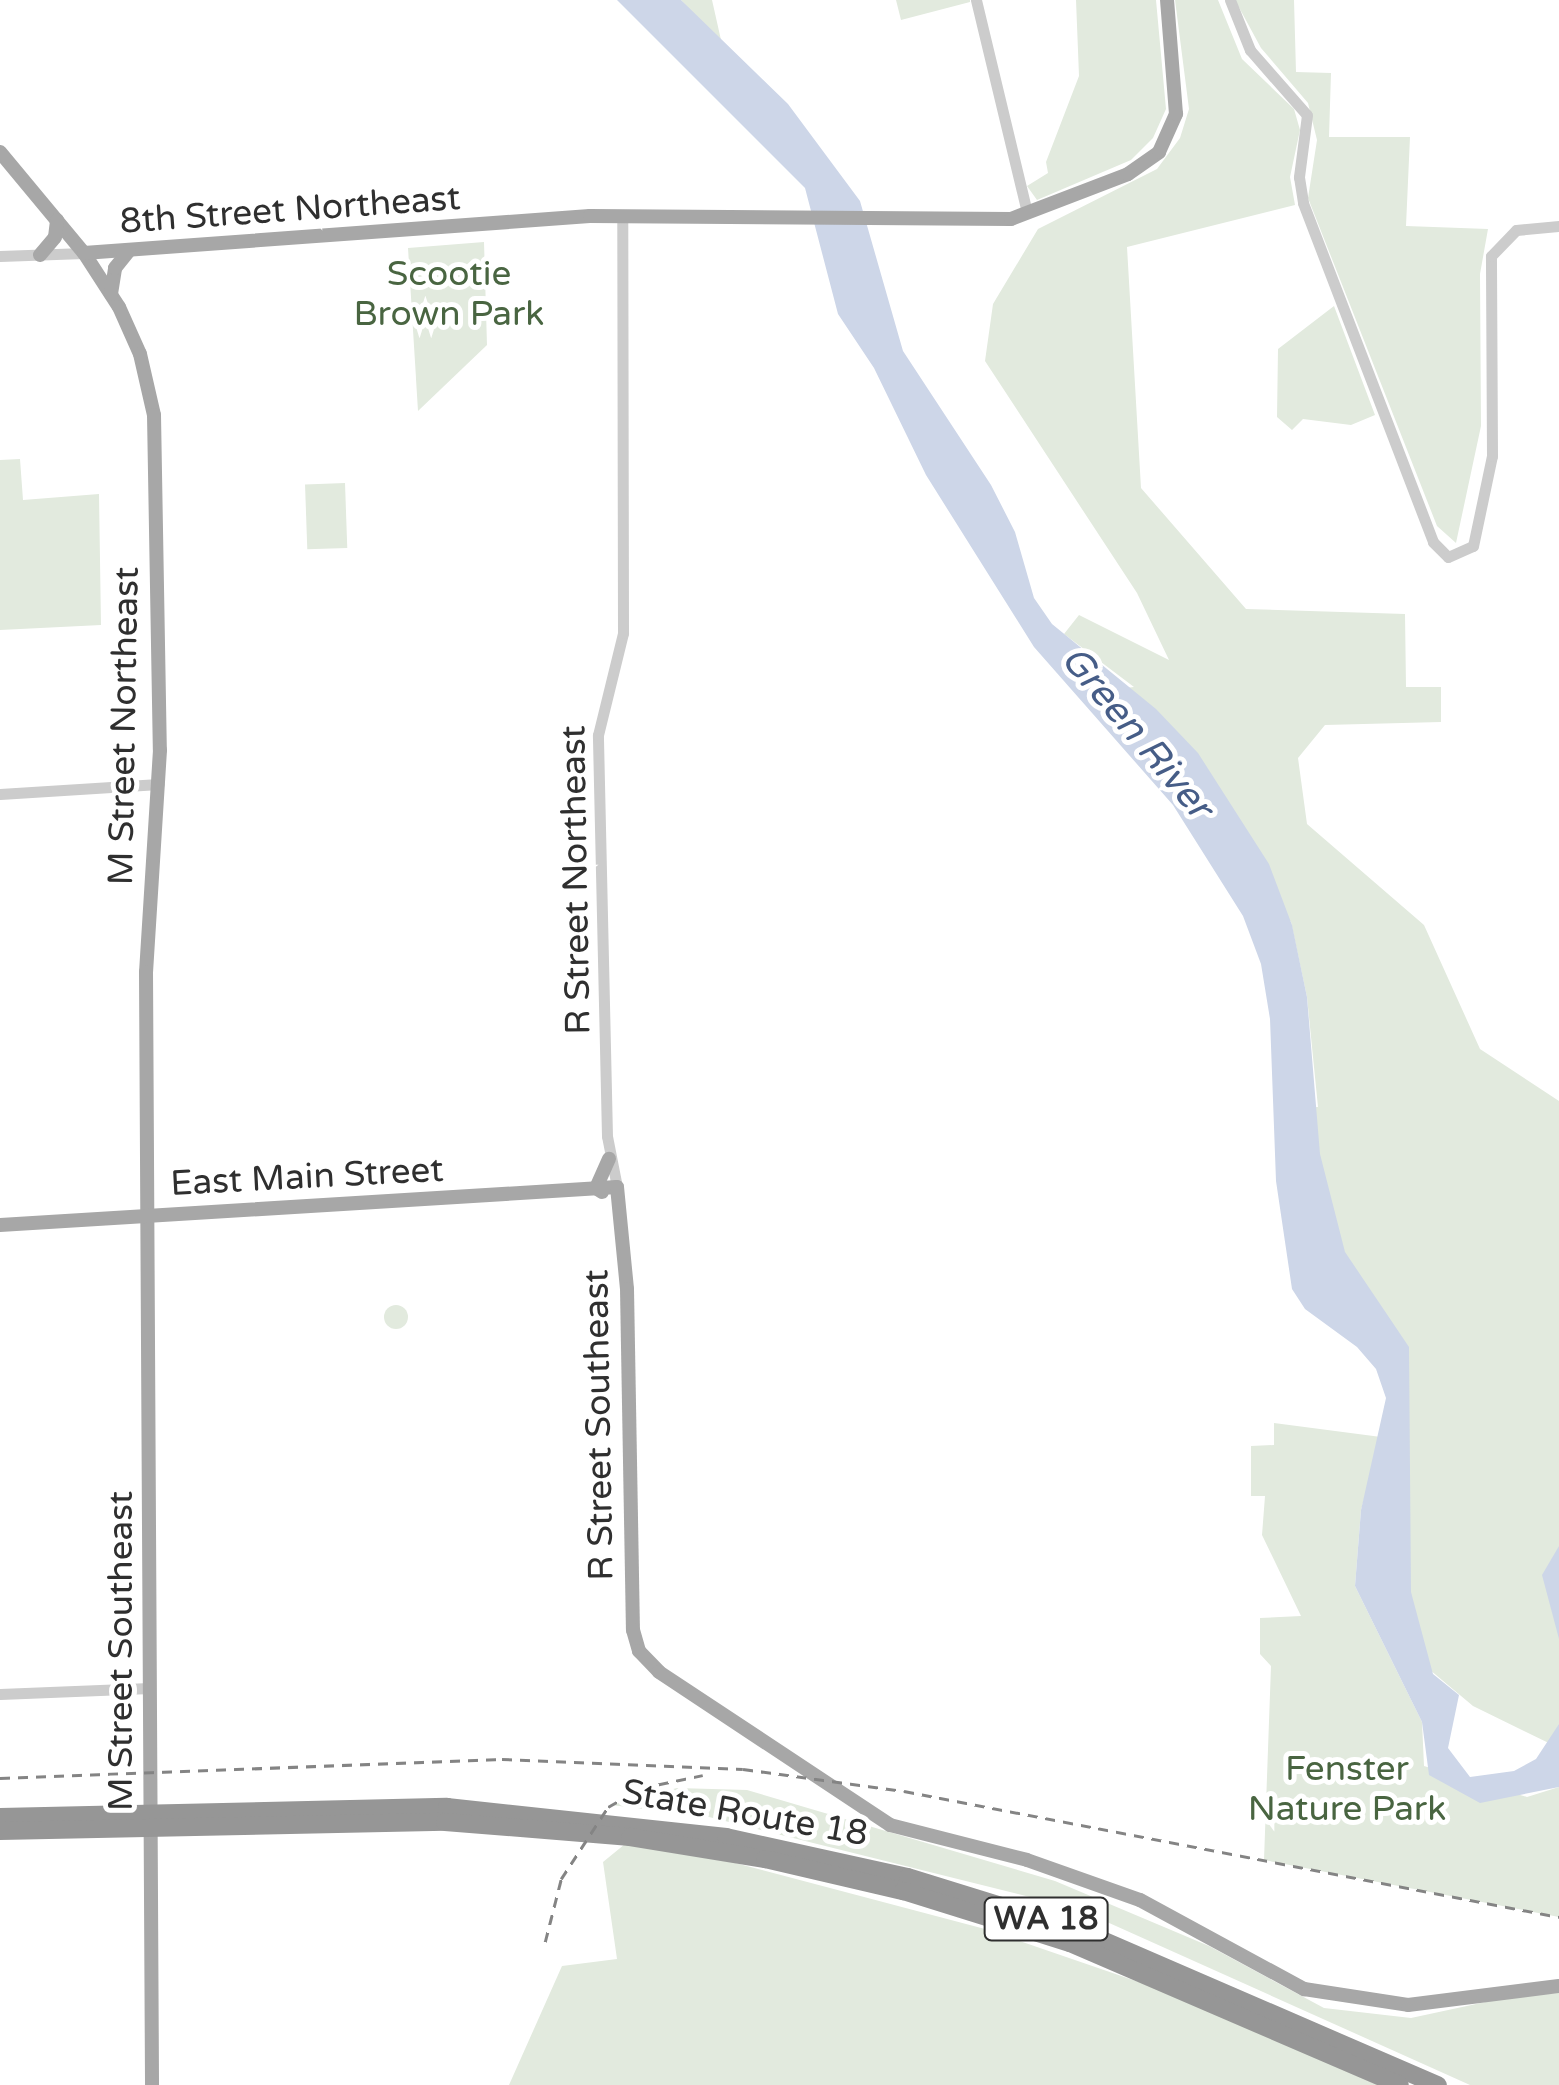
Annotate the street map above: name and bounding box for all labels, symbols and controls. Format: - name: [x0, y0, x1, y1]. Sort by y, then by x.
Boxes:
- street label: 8th Street Northeast: [118, 177, 462, 243]
- park label: Scootie Brown Park: [354, 253, 544, 335]
- street label: M Street Northeast: [100, 566, 148, 886]
- water label: Green River: [1051, 637, 1221, 829]
- street label: R Street Northeast: [552, 725, 600, 1035]
- street label: East Main Street: [169, 1149, 445, 1205]
- street label: R Street Southeast: [575, 1269, 623, 1581]
- street label: M Street Southeast: [100, 1491, 142, 1811]
- park label: Fenster Nature Park: [1248, 1748, 1446, 1830]
- street label: State Route 18: [619, 1771, 871, 1855]
- road number: WA 18: [984, 1892, 1108, 1946]

